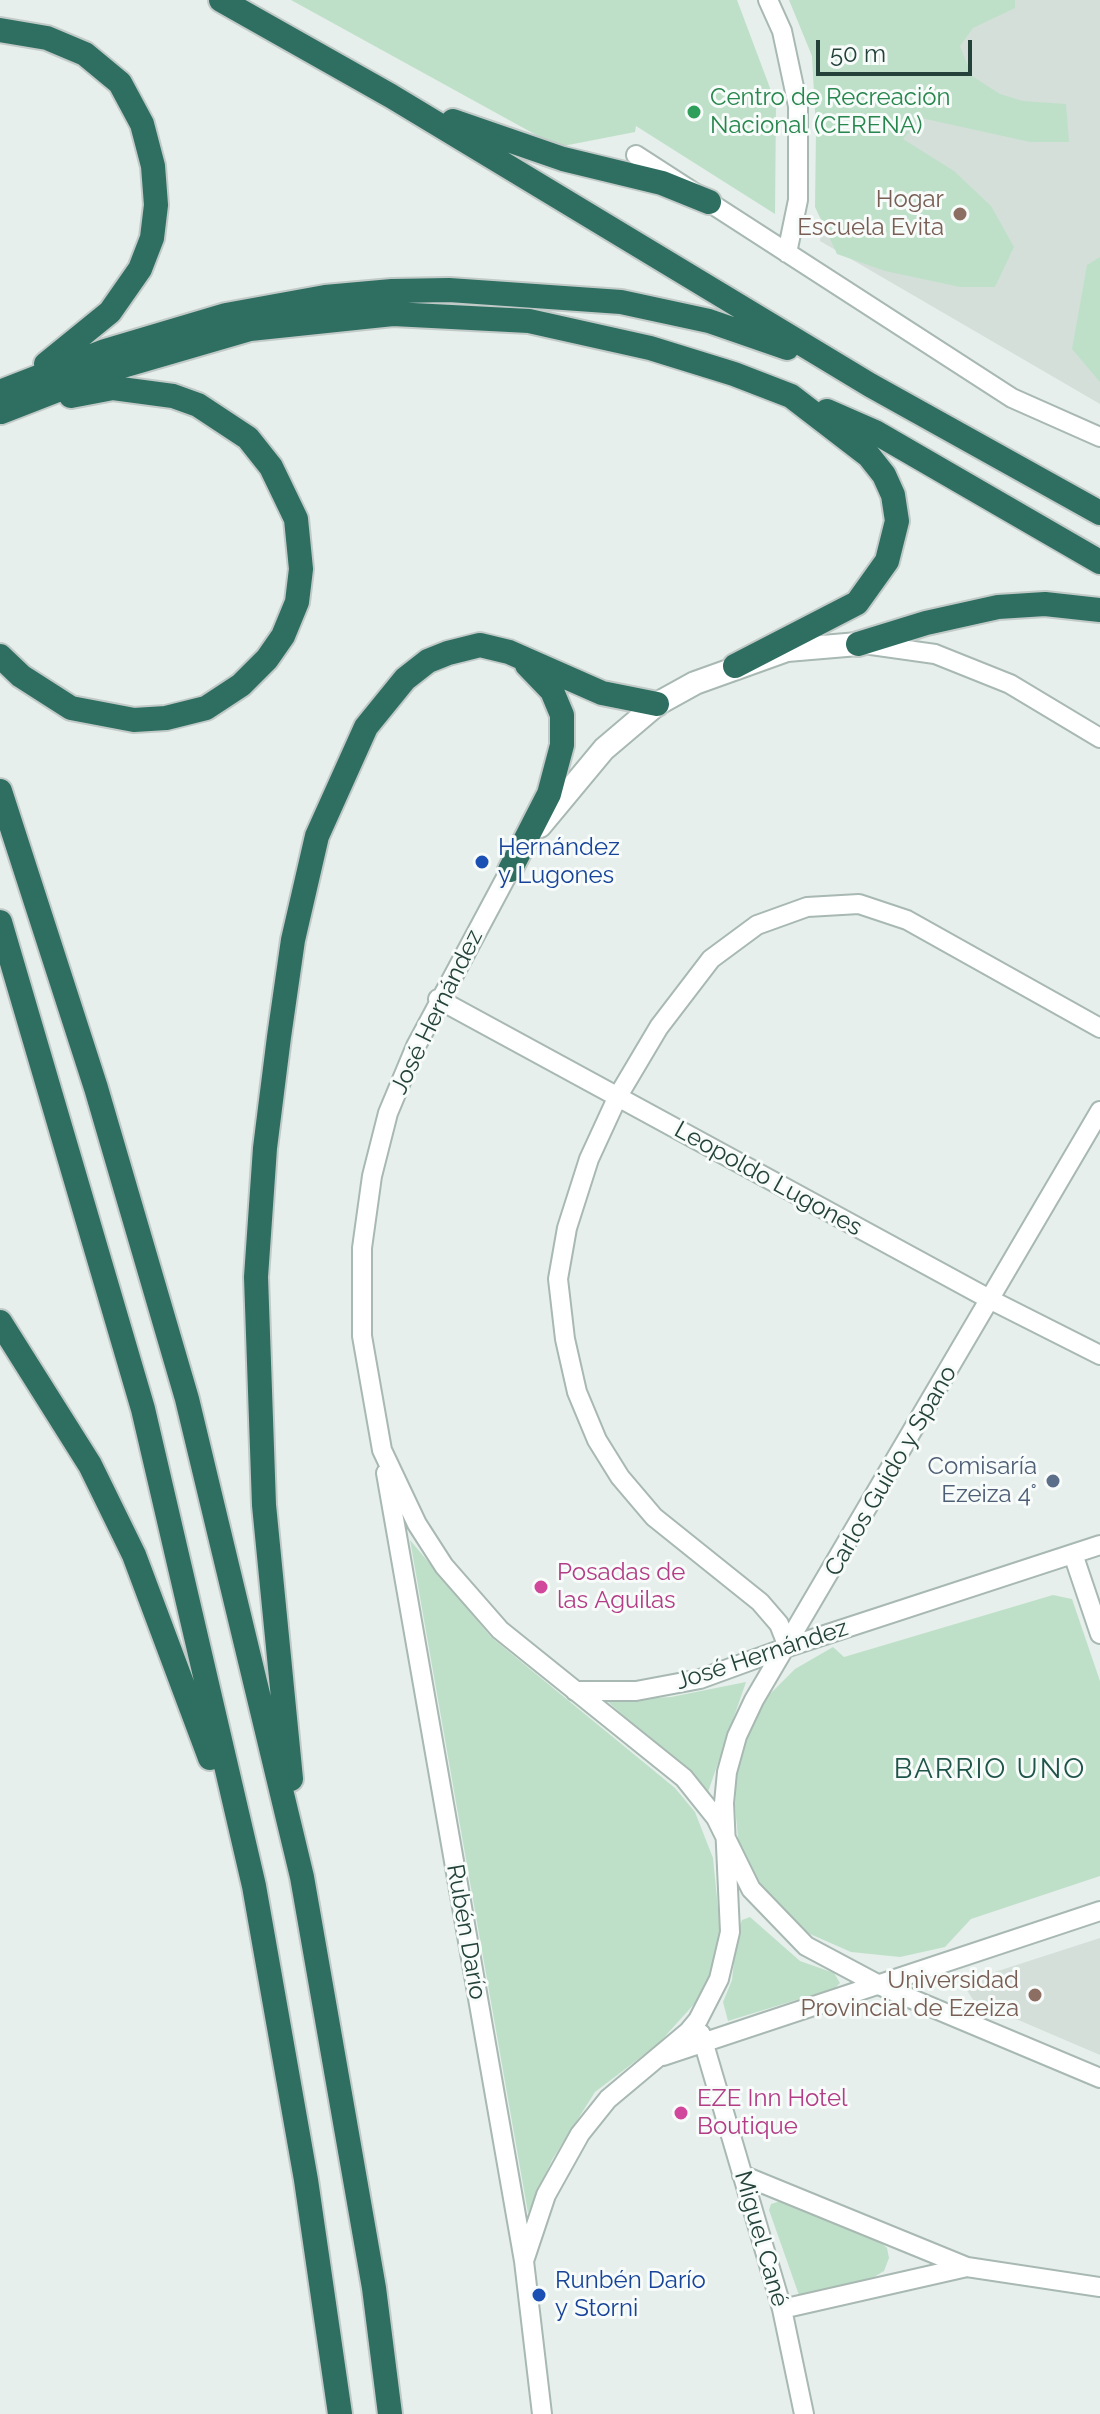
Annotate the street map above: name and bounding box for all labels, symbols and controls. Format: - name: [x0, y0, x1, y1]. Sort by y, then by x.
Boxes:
- scale bar: [820, 24, 976, 74]
- text: 50 m: [830, 39, 886, 68]
- place label: Centro de Recreación Nacional (CERENA): [710, 84, 950, 140]
- marker: Centro de Recreación Nacional (CERENA): [685, 103, 703, 121]
- place label: Hogar Escuela Evita: [797, 186, 944, 242]
- marker: Hogar Escuela Evita: [951, 205, 969, 223]
- place label: Hernández y Lugones: [498, 834, 620, 890]
- marker: Hernández y Lugones: [473, 853, 491, 871]
- street label: José Hernández: [385, 925, 489, 1099]
- street label: Leopoldo Lugones: [669, 1115, 867, 1243]
- street label: Carlos Guido y Spano: [819, 1361, 963, 1581]
- place label: Comisaría Ezeiza 4°: [928, 1453, 1037, 1509]
- marker: Comisaría Ezeiza 4°: [1044, 1472, 1062, 1490]
- place label: Posadas de las Aguilas: [557, 1559, 685, 1615]
- marker: Posadas de las Aguilas: [532, 1578, 550, 1596]
- street label: José Hernández: [672, 1614, 852, 1696]
- district label: BARRIO UNO: [894, 1753, 1086, 1787]
- street label: Rubén Darío: [440, 1862, 492, 2002]
- place label: Universidad Provincial de Ezeiza: [801, 1967, 1019, 2023]
- marker: Universidad Provincial de Ezeiza: [1026, 1986, 1044, 2004]
- place label: EZE Inn Hotel Boutique: [697, 2085, 848, 2141]
- marker: EZE Inn Hotel Boutique: [672, 2104, 690, 2122]
- street label: Miguel Cané: [728, 2168, 794, 2310]
- place label: Runbén Darío y Storni: [555, 2267, 706, 2323]
- marker: Runbén Darío y Storni: [530, 2286, 548, 2304]

